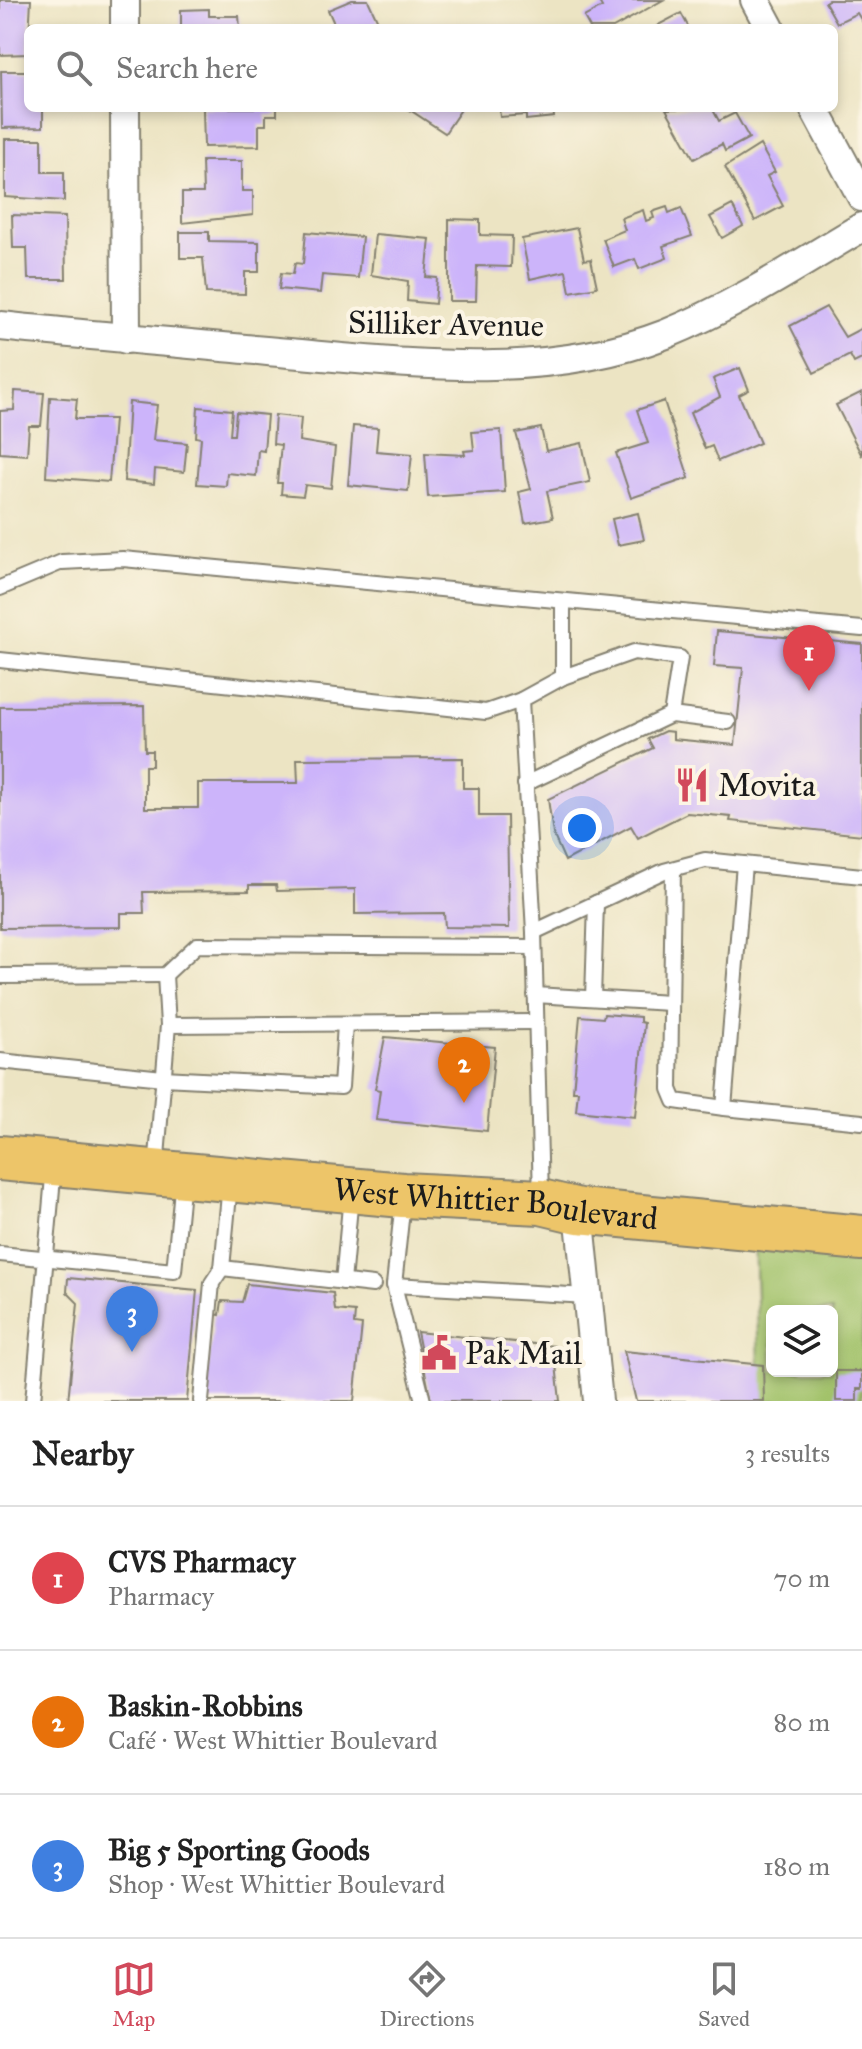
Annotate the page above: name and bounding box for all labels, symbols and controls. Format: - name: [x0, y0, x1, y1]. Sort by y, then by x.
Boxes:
- search box: [24, 24, 838, 112]
- icon: search: [52, 46, 96, 90]
- text: Search here: [116, 50, 258, 86]
- street label: Silliker Avenue: [348, 303, 544, 345]
- pin: 1: [783, 625, 835, 691]
- restaurant icon: Movita: [673, 766, 711, 804]
- place label: Movita: [718, 766, 816, 805]
- your location: [562, 808, 602, 848]
- pin: 2: [438, 1037, 490, 1103]
- street label: West Whittier Boulevard: [332, 1169, 660, 1238]
- pin: 3: [106, 1286, 158, 1352]
- map controls: [766, 1305, 838, 1377]
- button: layers: [766, 1305, 838, 1377]
- public building icon: Pak Mail: [420, 1334, 458, 1372]
- place label: Pak Mail: [465, 1334, 582, 1373]
- text: Nearby: [32, 1433, 134, 1474]
- text: 3 results: [745, 1437, 830, 1469]
- text: CVS Pharmacy: [108, 1544, 295, 1580]
- text: 1: [53, 1562, 63, 1594]
- text: 70 m: [774, 1562, 830, 1594]
- text: Pharmacy: [108, 1580, 214, 1612]
- text: Baskin-Robbins: [108, 1688, 303, 1724]
- text: 2: [52, 1706, 64, 1738]
- text: 80 m: [774, 1706, 830, 1738]
- text: Café · West Whittier Boulevard: [108, 1724, 438, 1756]
- text: Big 5 Sporting Goods: [108, 1832, 370, 1868]
- text: 3: [53, 1850, 63, 1882]
- text: 180 m: [763, 1850, 830, 1882]
- text: Shop · West Whittier Boulevard: [108, 1868, 445, 1900]
- tab: Map: [112, 1957, 156, 2032]
- tab: Directions: [379, 1957, 474, 2032]
- tab: Saved: [698, 1957, 750, 2032]

